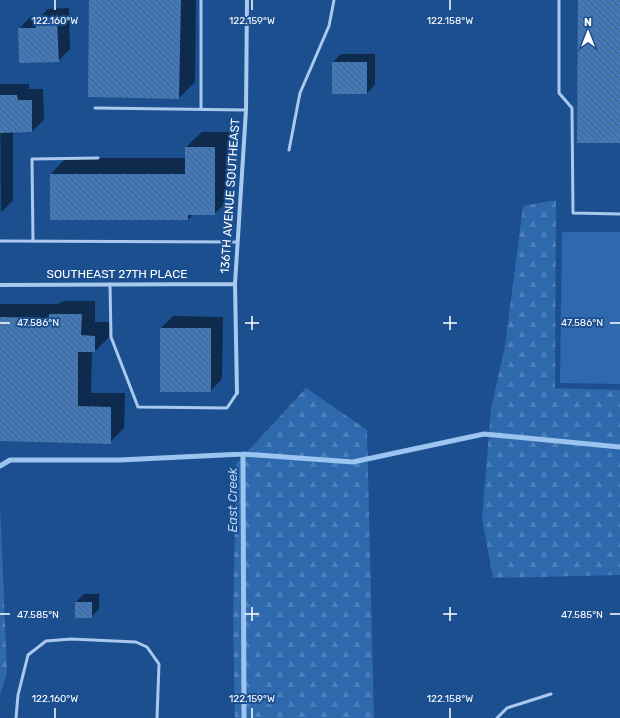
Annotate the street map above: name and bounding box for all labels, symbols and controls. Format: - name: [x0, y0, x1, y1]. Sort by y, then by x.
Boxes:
- north arrow: [568, 12, 608, 52]
- text: 122.160°W: [32, 15, 78, 27]
- text: 122.159°W: [229, 15, 275, 27]
- text: 122.158°W: [427, 15, 473, 27]
- text: N: [584, 16, 592, 29]
- street label: 136TH AVENUE SOUTHEAST: [218, 118, 242, 274]
- street label: SOUTHEAST 27TH PLACE: [47, 267, 187, 281]
- text: 47.586°N: [17, 317, 59, 329]
- text: 47.586°N: [561, 317, 603, 329]
- water label: East Creek: [225, 467, 240, 533]
- text: 47.585°N: [17, 609, 59, 621]
- text: 47.585°N: [561, 609, 603, 621]
- text: 122.160°W: [32, 693, 78, 705]
- text: 122.159°W: [229, 693, 275, 705]
- text: 122.158°W: [427, 693, 473, 705]

